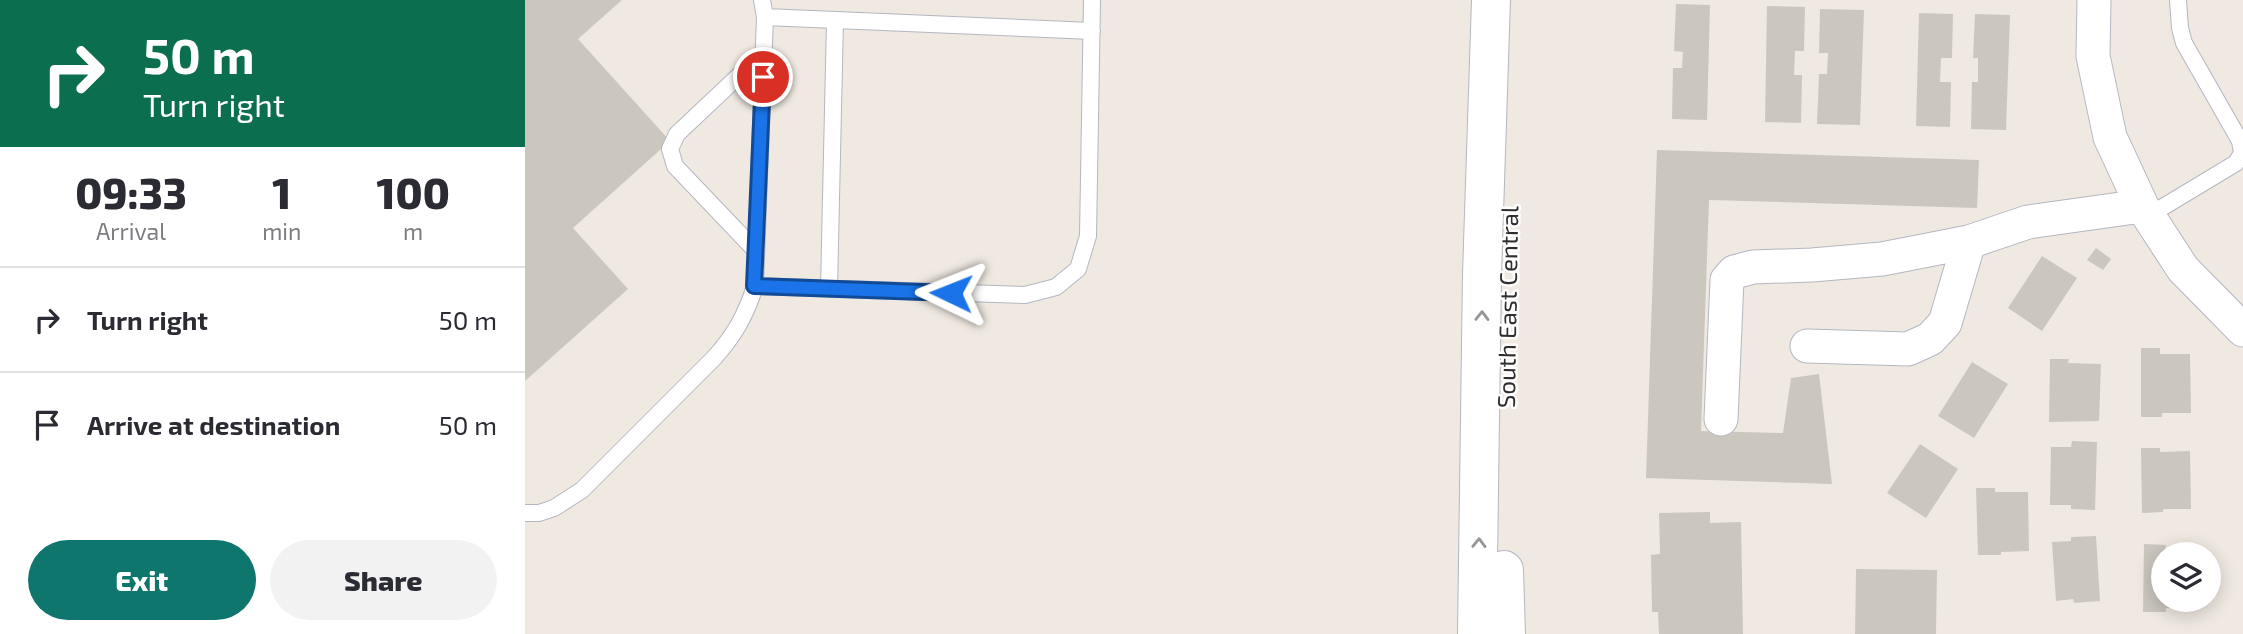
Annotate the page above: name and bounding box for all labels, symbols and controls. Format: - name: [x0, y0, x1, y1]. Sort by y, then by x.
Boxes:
- text: 50 m: [143, 25, 255, 84]
- icon: right: [28, 28, 119, 119]
- pin: [733, 47, 793, 107]
- icon: arrive: [744, 58, 782, 96]
- text: Turn right: [143, 85, 285, 123]
- text: 09:33: [75, 167, 187, 217]
- text: 1: [272, 167, 291, 217]
- text: 100: [377, 167, 450, 217]
- street label: South East Central: [1491, 206, 1523, 408]
- text: Arrival: [96, 217, 166, 245]
- text: min: [262, 217, 301, 245]
- text: m: [403, 217, 423, 245]
- position arrow: [914, 256, 988, 330]
- icon: right: [28, 301, 66, 339]
- text: Turn right: [87, 304, 208, 335]
- text: 50 m: [439, 304, 497, 335]
- one-way arrow: [1474, 310, 1489, 321]
- icon: arrive: [28, 406, 66, 444]
- text: Arrive at destination: [87, 409, 340, 440]
- text: 50 m: [439, 409, 497, 440]
- one-way arrow: [1471, 537, 1486, 548]
- button: Exit: [28, 540, 256, 620]
- button: Share: [270, 540, 497, 620]
- map controls: [2151, 542, 2221, 612]
- button: layers: [2151, 542, 2221, 612]

